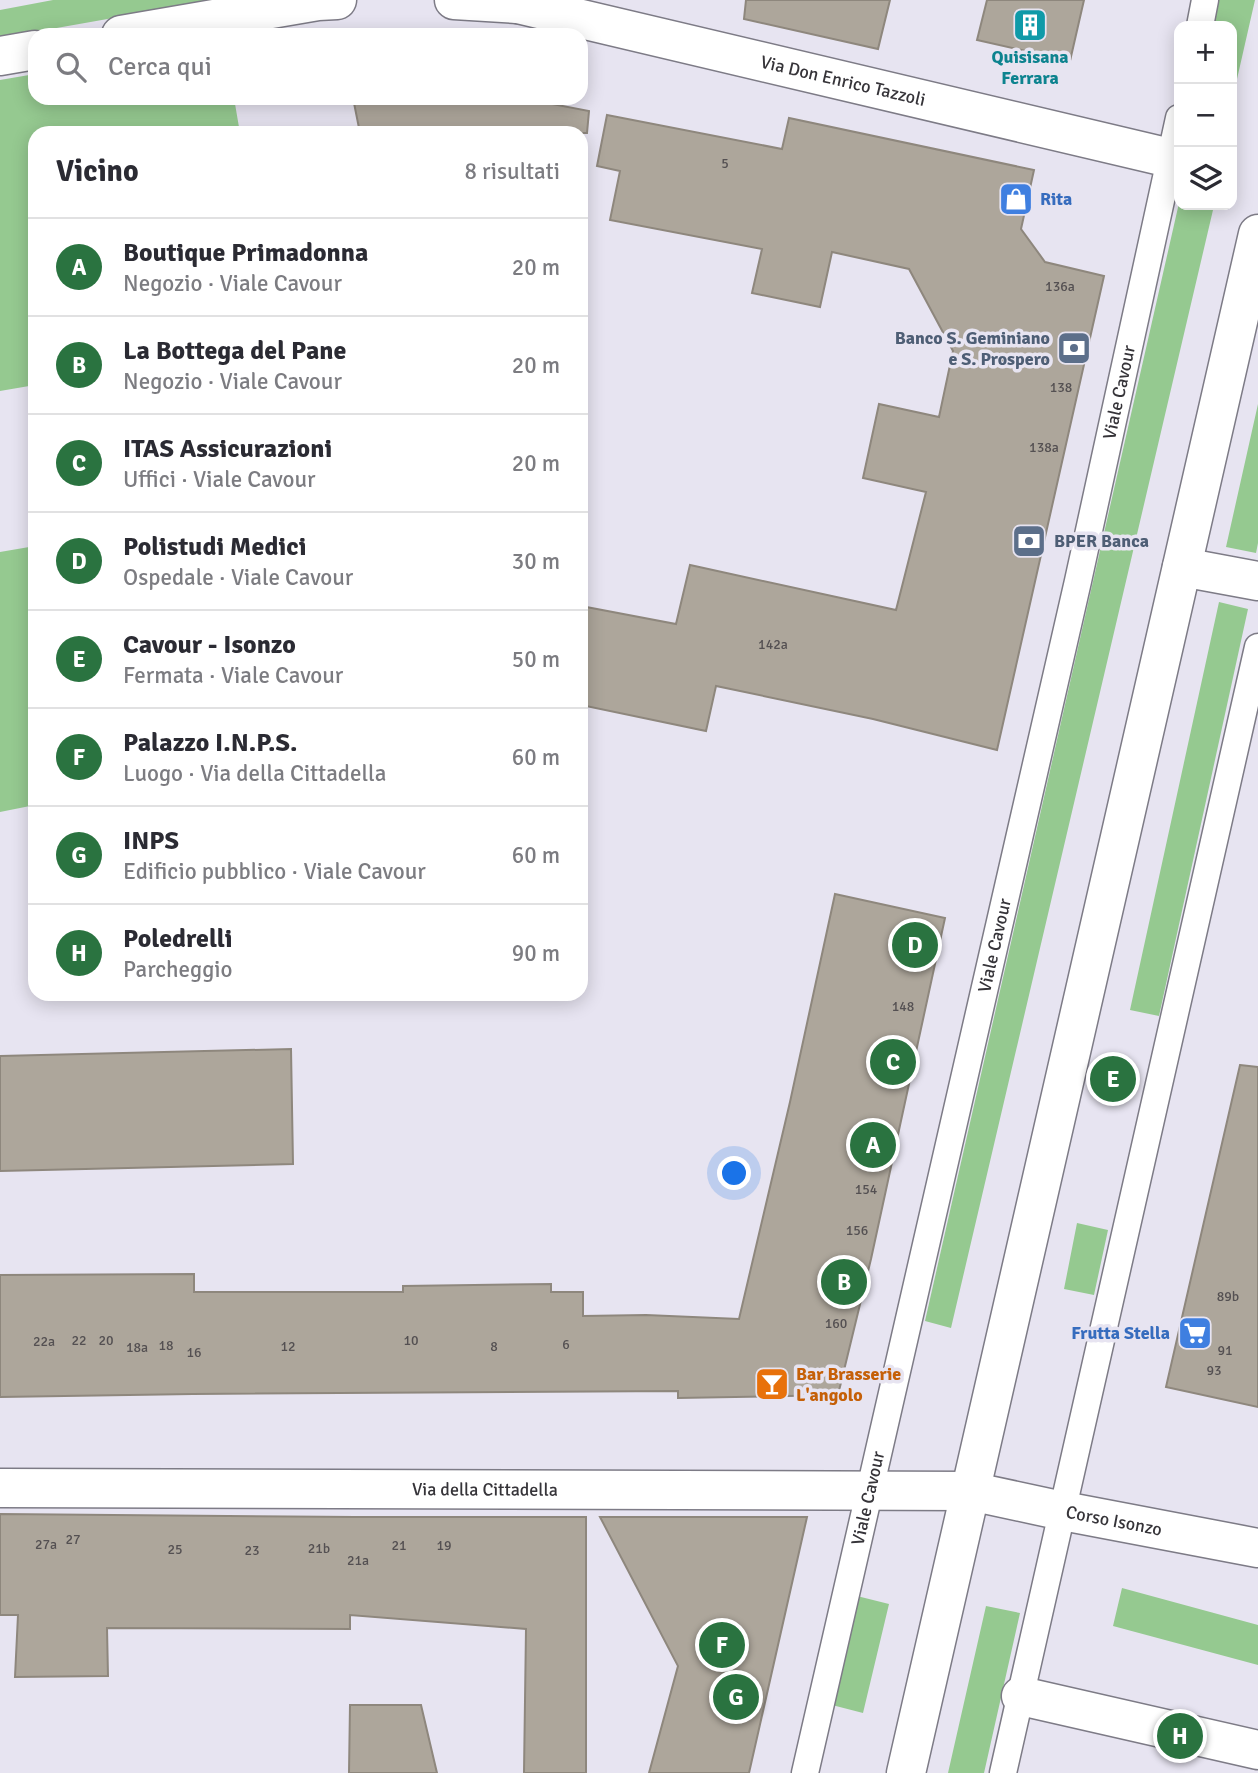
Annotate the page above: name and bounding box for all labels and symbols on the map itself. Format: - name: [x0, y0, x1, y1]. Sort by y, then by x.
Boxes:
- building icon: Quisisana Ferrara: [1011, 6, 1049, 44]
- place label: Quisisana Ferrara: [992, 46, 1069, 89]
- street label: Via Don Enrico Tazzoli: [758, 51, 928, 111]
- house number: 5: [721, 155, 729, 172]
- shop icon: Rita: [997, 180, 1035, 218]
- place label: Rita: [1040, 188, 1072, 210]
- house number: 136a: [1045, 278, 1075, 295]
- place label: Banco S. Geminiano e S. Prospero: [895, 327, 1050, 370]
- bank icon: Banco S. Geminiano e S. Prospero: [1055, 329, 1093, 367]
- street label: Viale Cavour: [1098, 343, 1140, 441]
- house number: 138: [1050, 379, 1072, 396]
- house number: 138a: [1029, 439, 1059, 456]
- bank icon: BPER Banca: [1010, 522, 1048, 560]
- place label: BPER Banca: [1054, 530, 1149, 552]
- house number: 142a: [758, 636, 788, 653]
- street label: Viale Cavour: [973, 896, 1016, 995]
- pin: D: [892, 919, 938, 971]
- house number: 148: [892, 998, 914, 1015]
- pin: C: [870, 1036, 916, 1088]
- pin: E: [1090, 1053, 1136, 1105]
- pin: A: [850, 1119, 896, 1171]
- your location: [717, 1156, 751, 1190]
- house number: 154: [855, 1181, 878, 1198]
- house number: 156: [846, 1222, 868, 1239]
- pin: B: [821, 1256, 867, 1308]
- house number: 89b: [1217, 1288, 1239, 1305]
- supermarket icon: Frutta Stella: [1176, 1314, 1214, 1352]
- house number: 160: [825, 1315, 847, 1332]
- place label: Frutta Stella: [1071, 1322, 1170, 1344]
- house number: 22: [71, 1332, 87, 1349]
- house number: 20: [98, 1332, 114, 1349]
- house number: 10: [403, 1332, 419, 1349]
- house number: 22a: [33, 1333, 55, 1350]
- house number: 6: [562, 1336, 570, 1353]
- house number: 18: [158, 1337, 174, 1354]
- house number: 12: [280, 1338, 296, 1355]
- house number: 8: [490, 1338, 498, 1355]
- house number: 18a: [126, 1339, 148, 1356]
- house number: 91: [1217, 1342, 1233, 1359]
- house number: 16: [186, 1344, 202, 1361]
- house number: 93: [1206, 1362, 1222, 1379]
- place label: Bar Brasserie L'angolo: [796, 1363, 901, 1406]
- bar icon: Bar Brasserie L'angolo: [753, 1365, 791, 1403]
- street label: Viale Cavour: [847, 1449, 889, 1547]
- street label: Via della Cittadella: [412, 1478, 558, 1501]
- street label: Corso Isonzo: [1064, 1501, 1164, 1541]
- house number: 27: [65, 1531, 81, 1548]
- house number: 27a: [35, 1536, 57, 1553]
- house number: 21: [391, 1537, 407, 1554]
- house number: 19: [436, 1537, 452, 1554]
- house number: 21b: [308, 1540, 330, 1557]
- house number: 25: [167, 1541, 183, 1558]
- house number: 23: [244, 1542, 260, 1559]
- house number: 21a: [347, 1552, 369, 1569]
- pin: F: [699, 1619, 745, 1671]
- pin: G: [713, 1671, 759, 1723]
- pin: H: [1157, 1710, 1203, 1762]

